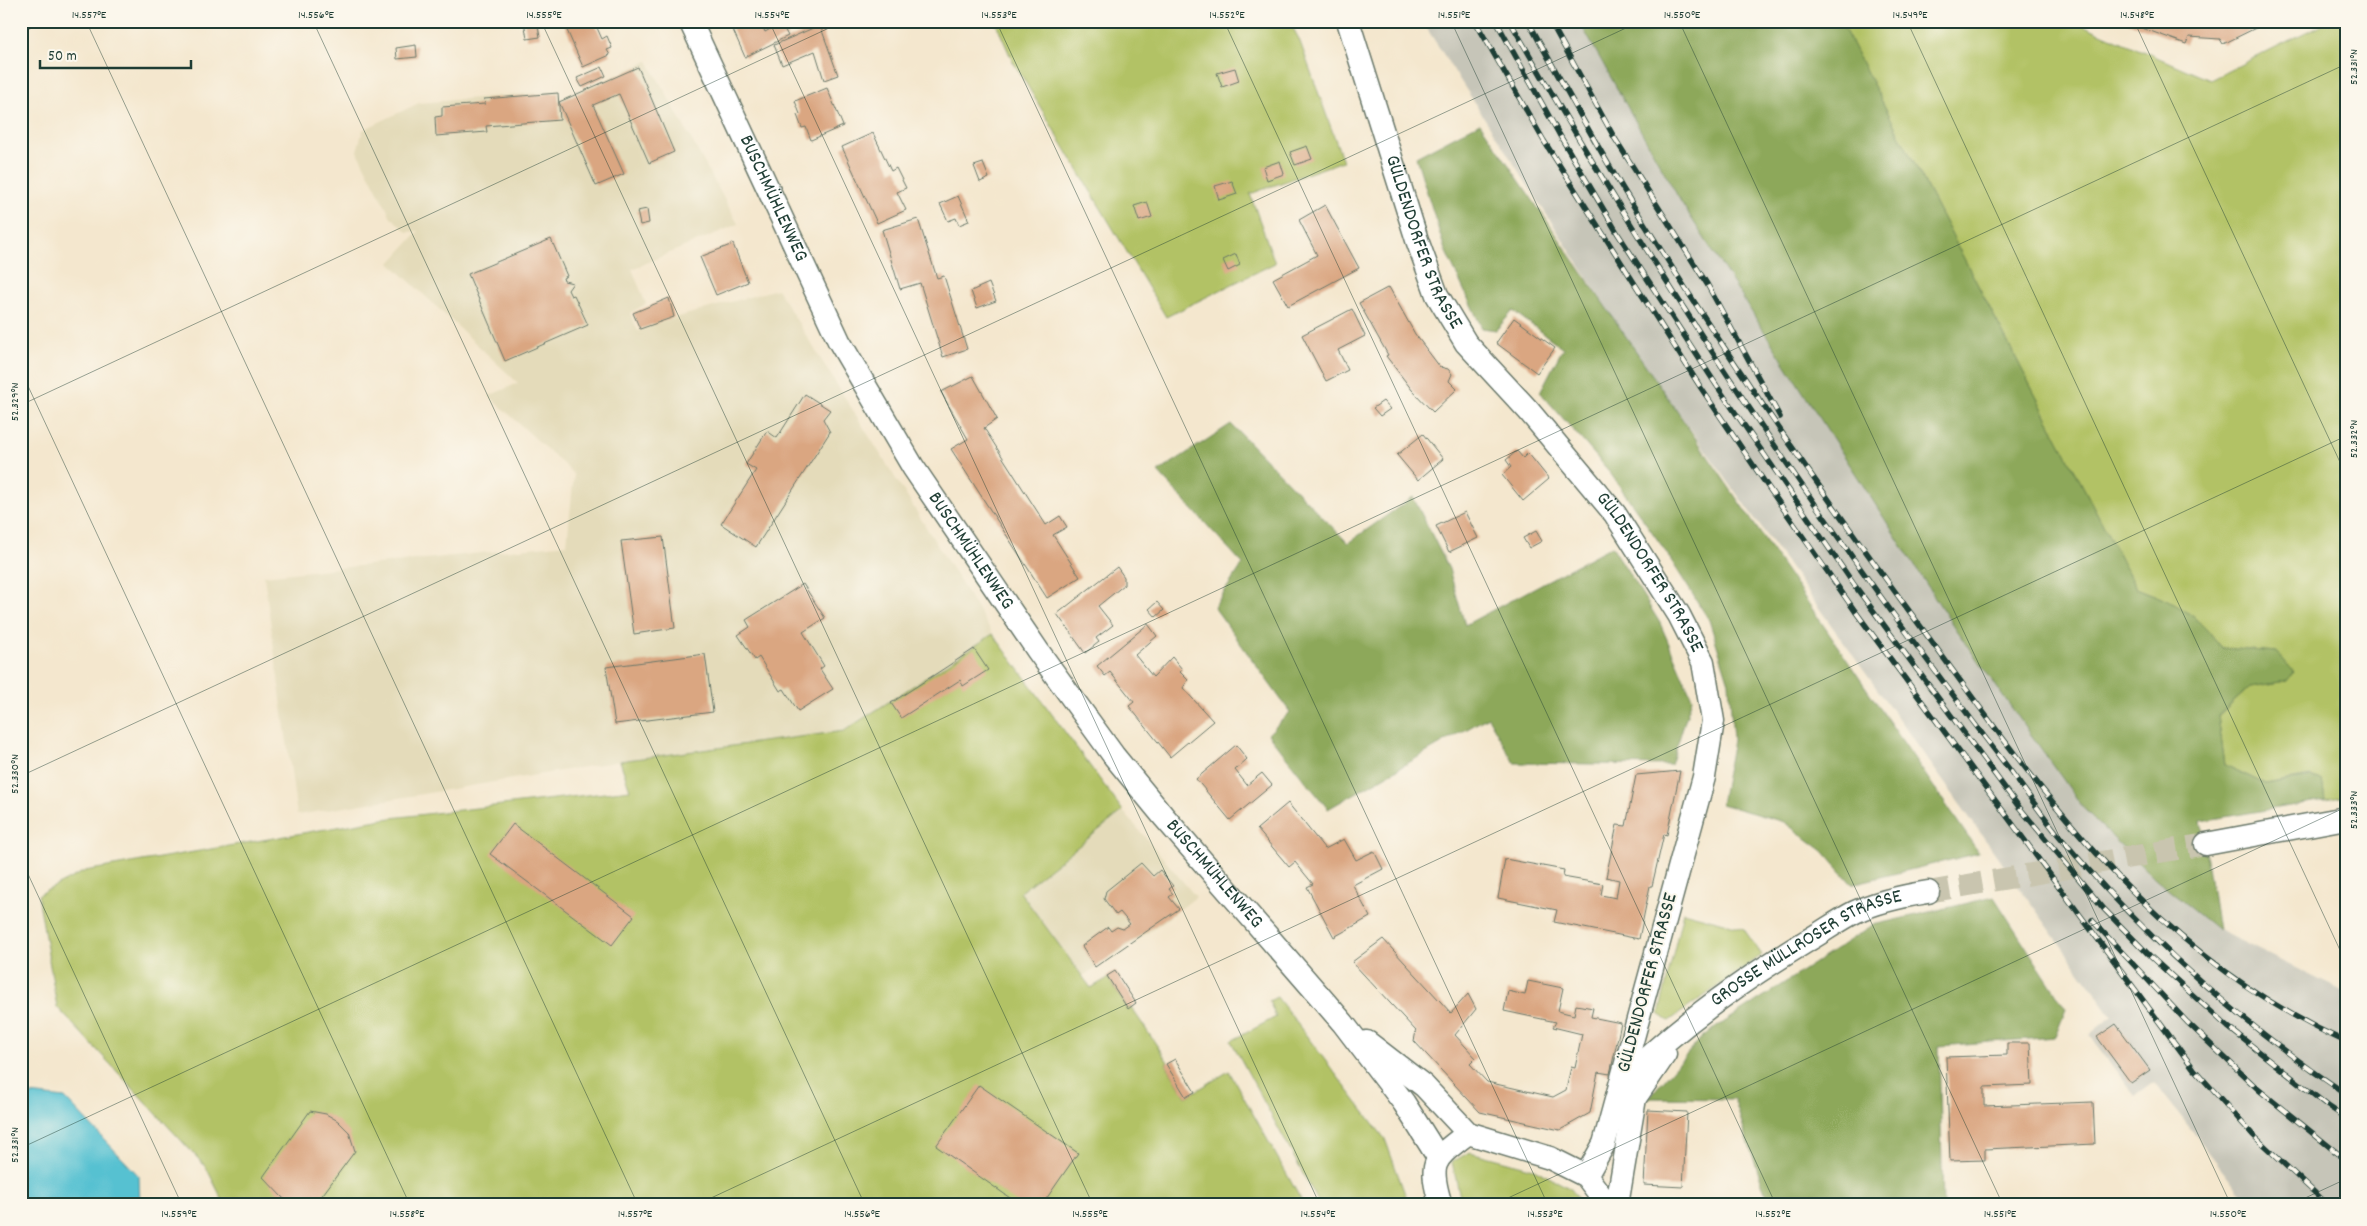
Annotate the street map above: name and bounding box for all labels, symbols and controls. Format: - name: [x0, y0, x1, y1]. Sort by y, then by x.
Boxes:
- text: 14.557°E: [72, 7, 107, 24]
- text: 14.556°E: [298, 7, 334, 24]
- text: 14.555°E: [526, 7, 562, 24]
- text: 14.554°E: [755, 7, 790, 24]
- text: 14.553°E: [981, 7, 1017, 24]
- text: 14.552°E: [1209, 7, 1245, 24]
- text: 14.551°E: [1438, 7, 1471, 24]
- text: 14.550°E: [1664, 7, 1701, 24]
- text: 14.549°E: [1893, 7, 1928, 24]
- text: 14.548°E: [2120, 7, 2155, 24]
- scale bar: [40, 38, 191, 70]
- text: 50 m: [48, 46, 77, 68]
- text: 52.331°N: [2346, 49, 2363, 85]
- street label: BUSCHMÜHLENWEG: [731, 131, 814, 267]
- street label: GÜLDENDORFER STRASSE: [1377, 152, 1469, 335]
- text: 52.329°N: [7, 383, 24, 421]
- text: 52.332°N: [2346, 420, 2363, 458]
- street label: GÜLDENDORFER STRASSE: [1589, 486, 1710, 658]
- street label: BUSCHMÜHLENWEG: [920, 487, 1020, 616]
- text: 52.330°N: [7, 754, 24, 794]
- text: 52.333°N: [2346, 791, 2363, 829]
- street label: BUSCHMÜHLENWEG: [1158, 813, 1269, 935]
- street label: GROSSE MÜLLROSER STRASSE: [1705, 883, 1905, 1015]
- street label: GÜLDENDORFER STRASSE: [1611, 890, 1685, 1076]
- text: 52.331°N: [7, 1127, 24, 1163]
- text: 14.559°E: [161, 1206, 197, 1223]
- text: 14.558°E: [390, 1206, 425, 1223]
- text: 14.557°E: [618, 1206, 653, 1223]
- text: 14.556°E: [844, 1206, 880, 1223]
- text: 14.555°E: [1072, 1206, 1108, 1223]
- text: 14.554°E: [1301, 1206, 1336, 1223]
- text: 14.553°E: [1527, 1206, 1563, 1223]
- text: 14.552°E: [1755, 1206, 1791, 1223]
- text: 14.551°E: [1984, 1206, 2017, 1223]
- text: 14.550°E: [2210, 1206, 2247, 1223]

